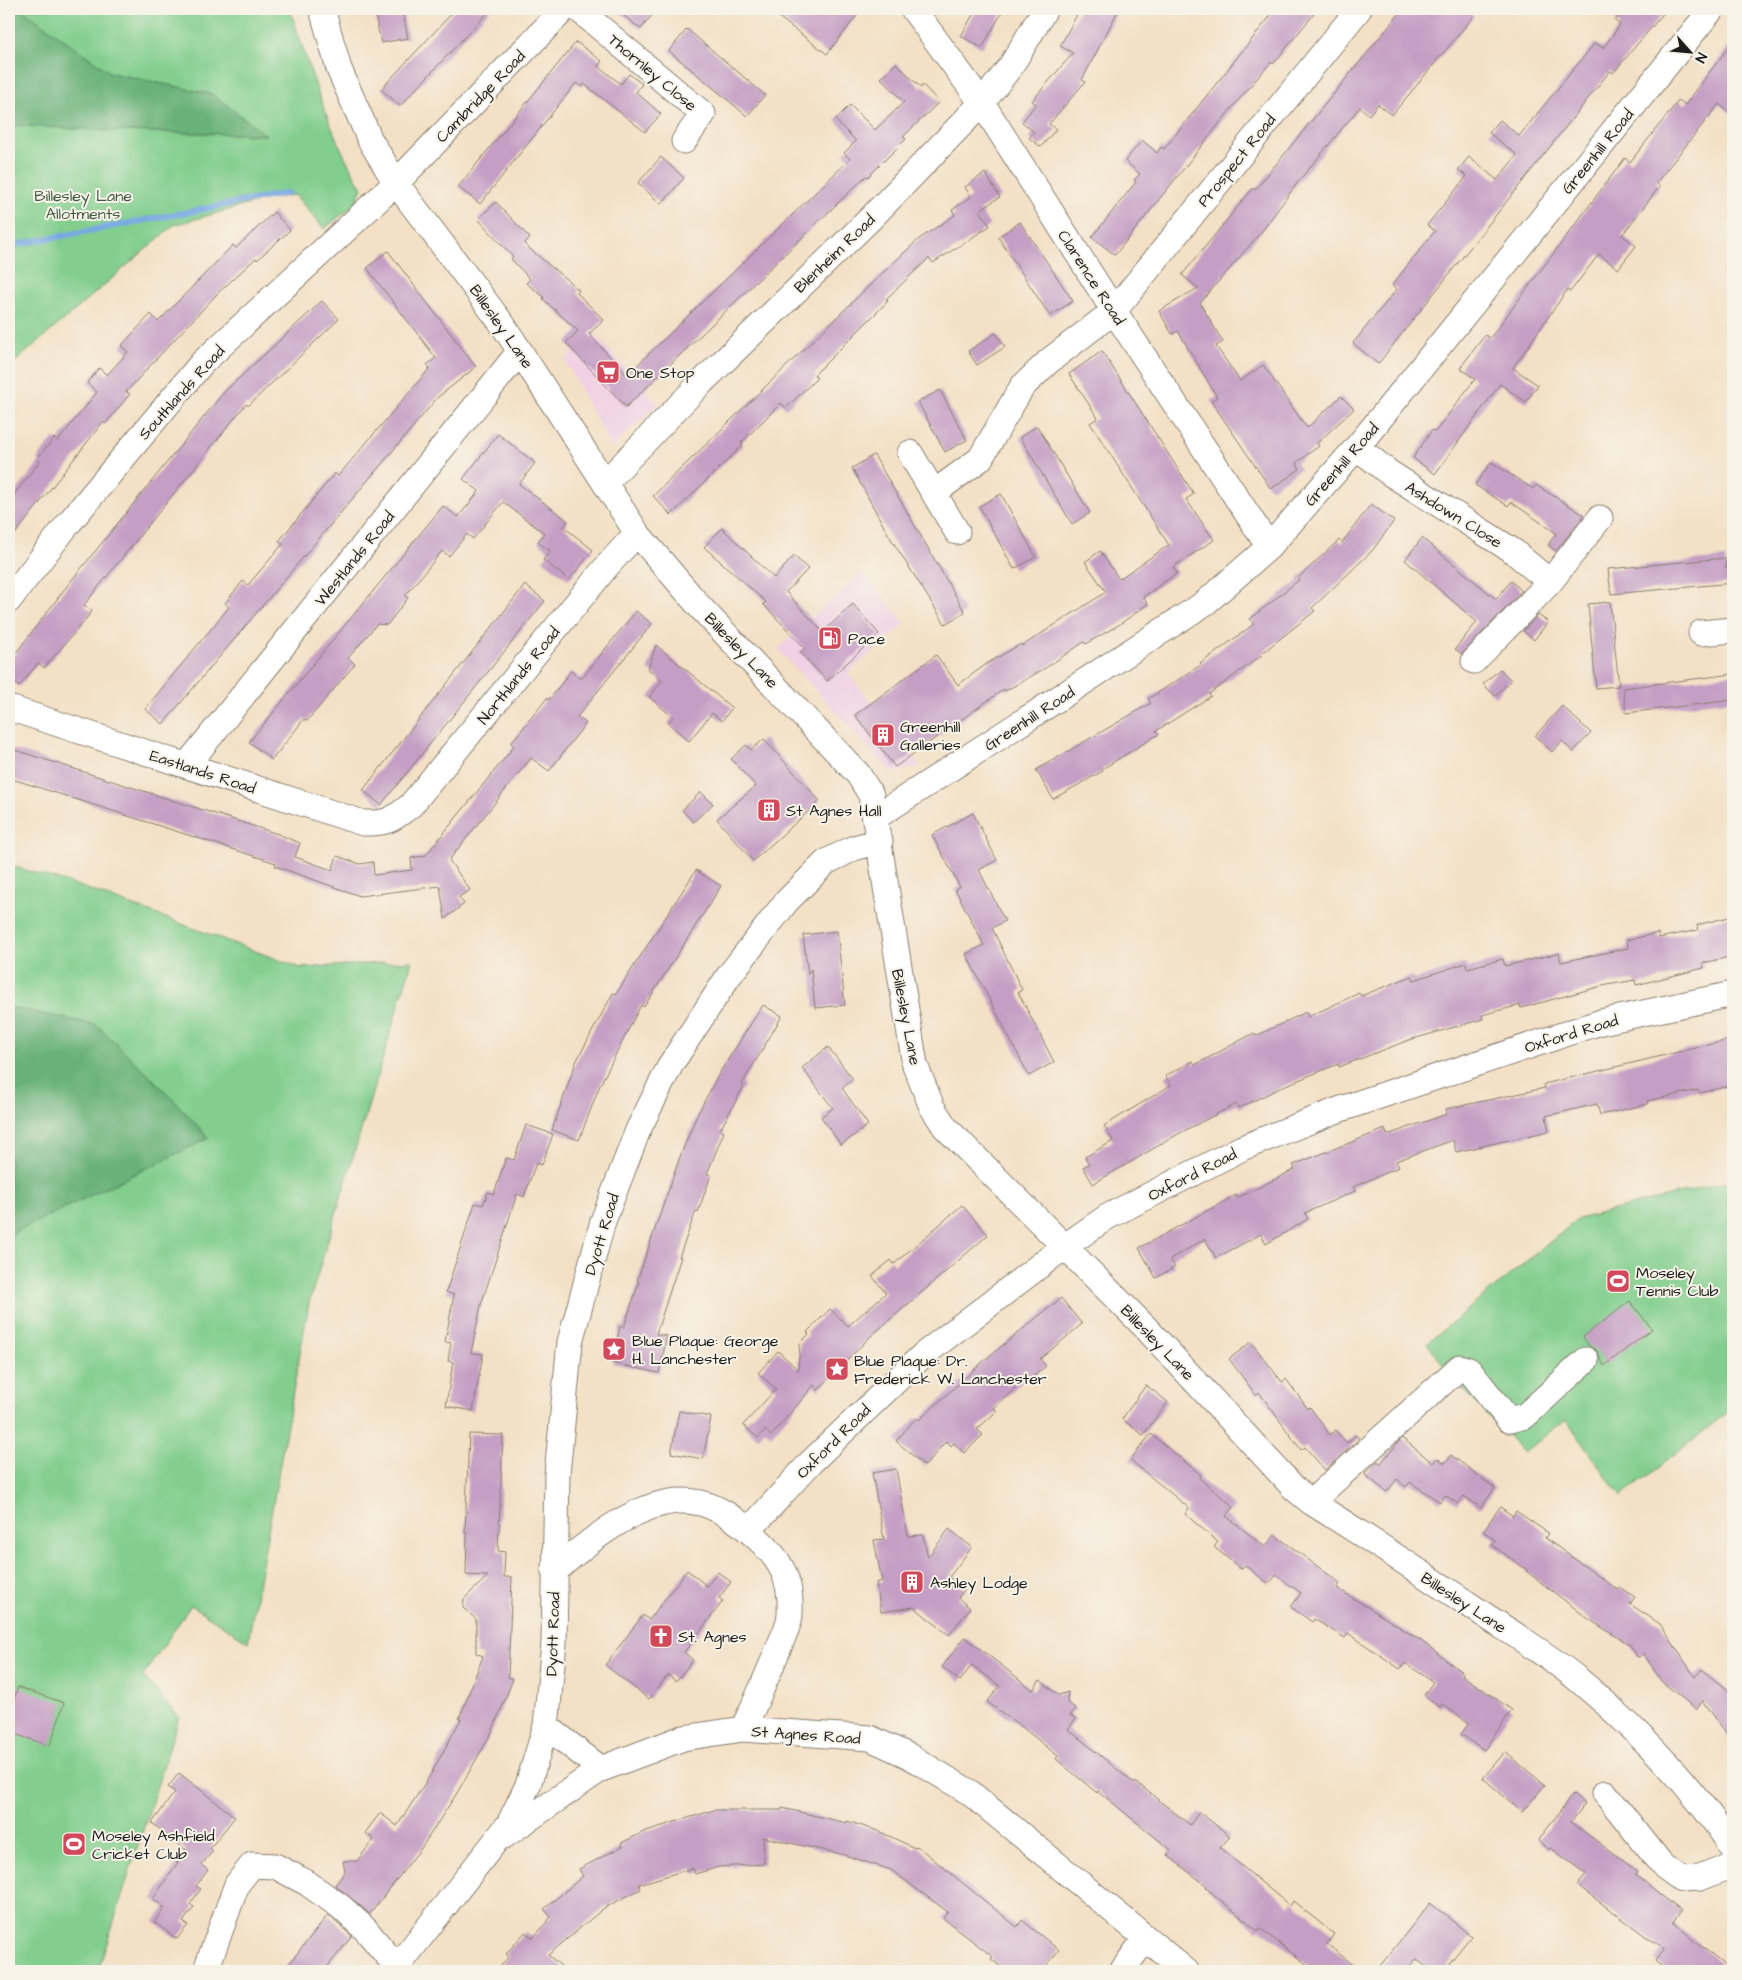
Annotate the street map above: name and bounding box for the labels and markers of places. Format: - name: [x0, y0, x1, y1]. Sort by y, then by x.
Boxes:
- supermarket icon: One Stop: [595, 359, 621, 385]
- place label: One Stop: [626, 362, 695, 384]
- fuel station icon: Pace: [817, 625, 843, 651]
- place label: Pace: [848, 628, 885, 650]
- place label: Greenhill Galleries: [900, 716, 961, 756]
- building icon: Greenhill Galleries: [870, 722, 896, 748]
- building icon: St Agnes Hall: [756, 797, 782, 823]
- place label: St Agnes Hall: [786, 800, 882, 823]
- place label: Moseley Tennis Club: [1636, 1262, 1718, 1302]
- sports icon: Moseley Tennis Club: [1605, 1268, 1631, 1294]
- place label: Blue Plaque: George H. Lanchester: [632, 1330, 779, 1370]
- place icon: Blue Plaque: George H. Lanchester: [601, 1336, 627, 1362]
- place label: Blue Plaque: Dr. Frederick W. Lanchester: [854, 1350, 1047, 1390]
- place icon: Blue Plaque: Dr. Frederick W. Lanchester: [824, 1356, 850, 1382]
- building icon: Ashley Lodge: [899, 1569, 925, 1595]
- place label: Ashley Lodge: [930, 1572, 1028, 1595]
- church icon: St. Agnes: [648, 1623, 674, 1649]
- place label: St. Agnes: [678, 1626, 747, 1649]
- place label: Moseley Ashfield Cricket Club: [92, 1825, 215, 1865]
- sports icon: Moseley Ashfield Cricket Club: [61, 1831, 87, 1857]

